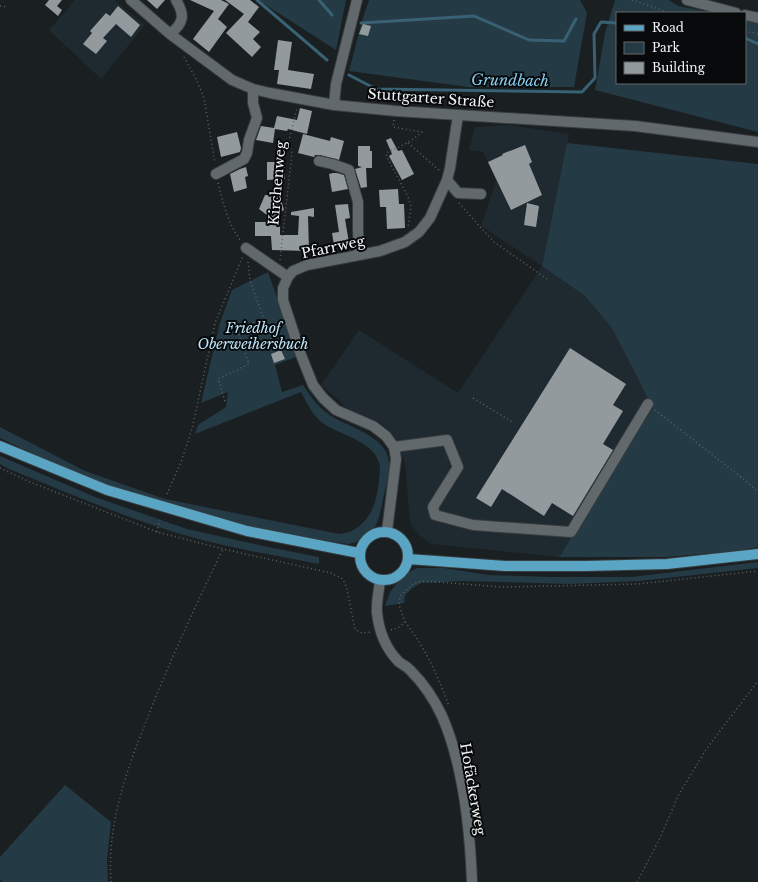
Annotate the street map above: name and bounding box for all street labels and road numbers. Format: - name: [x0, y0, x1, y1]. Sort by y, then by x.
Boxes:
- street label: Stuttgarter Straße: [367, 85, 495, 111]
- street label: Kirchenweg: [264, 139, 290, 226]
- street label: Pfarrweg: [300, 231, 367, 263]
- street label: Hofäckerweg: [456, 741, 490, 837]

